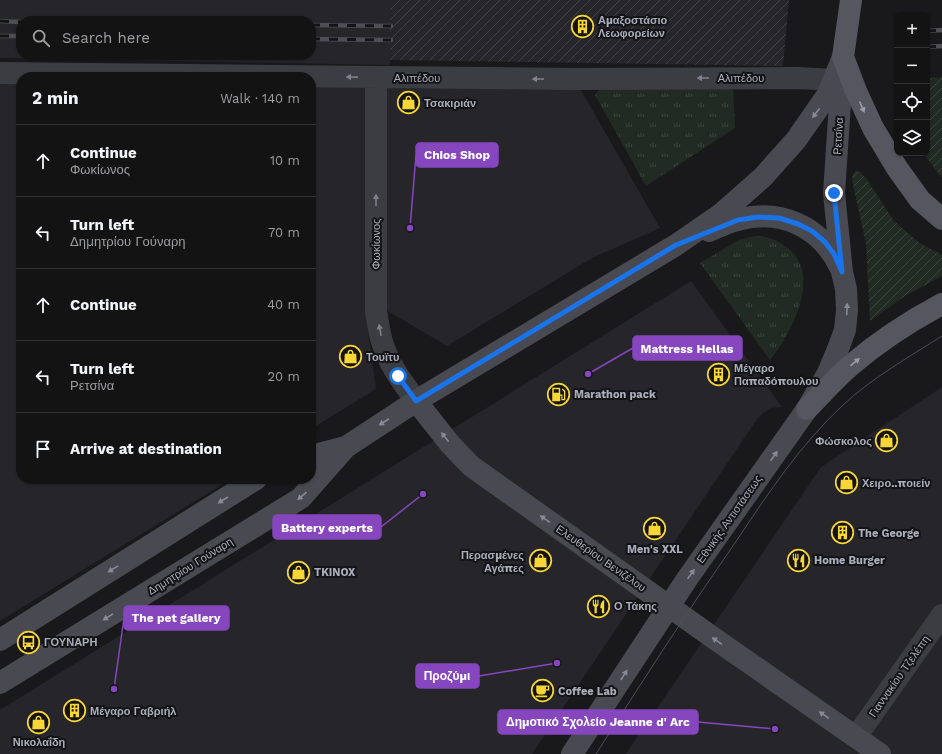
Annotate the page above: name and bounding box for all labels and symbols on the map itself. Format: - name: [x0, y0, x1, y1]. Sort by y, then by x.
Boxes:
- building icon: Αμαξοστάσιο Λεωφορείων: [570, 13, 596, 39]
- place label: Αμαξοστάσιο Λεωφορείων: [598, 14, 667, 40]
- street label: Αλιπέδου: [394, 72, 440, 85]
- street label: Αλιπέδου: [718, 72, 764, 85]
- one-way arrow: [345, 74, 358, 80]
- one-way arrow: [696, 75, 709, 81]
- one-way arrow: [531, 76, 544, 82]
- shop icon: Τσακιριάν: [396, 90, 422, 116]
- place label: Τσακιριάν: [424, 97, 476, 110]
- one-way arrow: [860, 101, 866, 113]
- one-way arrow: [811, 108, 820, 119]
- street label: Ρετσίνα: [831, 116, 846, 155]
- callout: Chios Shop: [416, 143, 498, 167]
- text: Chios Shop: [424, 148, 490, 162]
- route end: [825, 184, 843, 202]
- one-way arrow: [373, 193, 379, 206]
- street label: Φωκίωνος: [370, 219, 383, 269]
- one-way arrow: [843, 303, 850, 315]
- one-way arrow: [376, 324, 382, 336]
- callout: Mattress Hellas: [633, 336, 742, 360]
- text: Mattress Hellas: [641, 342, 734, 356]
- shop icon: Τουϊτυ: [338, 344, 364, 370]
- place label: Τουϊτυ: [366, 351, 399, 364]
- one-way arrow: [849, 358, 860, 367]
- building icon: Μέγαρο Παπαδόπουλου: [705, 361, 731, 387]
- place label: Μέγαρο Παπαδόπουλου: [734, 362, 818, 388]
- route start: [389, 367, 407, 385]
- fuel station icon: Marathon pack: [546, 381, 572, 407]
- place label: Marathon pack: [574, 388, 656, 401]
- one-way arrow: [378, 419, 390, 426]
- shop icon: Φώσκολος: [874, 428, 900, 454]
- one-way arrow: [440, 432, 449, 443]
- place label: Φώσκολος: [815, 435, 872, 448]
- one-way arrow: [770, 451, 778, 461]
- shop icon: Χειρο..ποιείν: [833, 470, 859, 496]
- street label: Εθνικής Αντιστάσεως: [694, 473, 765, 566]
- place label: Χειρο..ποιείν: [862, 477, 930, 490]
- one-way arrow: [296, 492, 307, 501]
- one-way arrow: [218, 496, 229, 503]
- callout: Battery experts: [273, 515, 381, 539]
- one-way arrow: [540, 515, 551, 523]
- shop icon: Men's XXL: [642, 516, 668, 542]
- building icon: The George: [829, 520, 855, 546]
- text: Battery experts: [281, 521, 374, 535]
- street label: Ελευθερίου Βενιζέλου: [553, 522, 648, 594]
- place label: The George: [858, 527, 920, 540]
- street label: Δημητρίου Γούναρη: [145, 535, 235, 598]
- place label: Men's XXL: [627, 543, 683, 556]
- restaurant icon: Home Burger: [785, 547, 811, 573]
- shop icon: Περασμένες Αγάπες: [527, 548, 553, 574]
- place label: Περασμένες Αγάπες: [461, 549, 524, 575]
- place label: Home Burger: [814, 554, 885, 567]
- shop icon: TKINOX: [285, 559, 311, 585]
- one-way arrow: [108, 565, 119, 573]
- place label: TKINOX: [314, 566, 356, 579]
- one-way arrow: [686, 568, 695, 579]
- restaurant icon: Ο Τάκης: [586, 593, 612, 619]
- place label: Ο Τάκης: [614, 600, 657, 613]
- callout: The pet gallery: [124, 606, 229, 630]
- text: The pet gallery: [131, 611, 221, 625]
- one-way arrow: [102, 613, 114, 620]
- bus stop icon: ΓΟΥΝΑΡΗ: [16, 629, 42, 655]
- street label: Γιαννακίου Τζελέπη: [866, 633, 932, 720]
- place label: ΓΟΥΝΑΡΗ: [44, 636, 97, 649]
- one-way arrow: [712, 637, 723, 645]
- callout: Προζύμι: [416, 664, 479, 688]
- text: Προζύμι: [424, 669, 470, 683]
- one-way arrow: [620, 670, 628, 680]
- cafe icon: Coffee Lab: [530, 678, 556, 704]
- place label: Coffee Lab: [558, 685, 617, 698]
- building icon: Μέγαρο Γαβριήλ: [61, 698, 87, 724]
- place label: Μέγαρο Γαβριήλ: [90, 705, 176, 718]
- shop icon: Νικολαΐδη: [26, 709, 52, 735]
- callout: Δημοτικό Σχολείο Jeanne d' Arc: [498, 710, 698, 734]
- one-way arrow: [819, 711, 829, 719]
- text: Δημοτικό Σχολείο Jeanne d' Arc: [506, 715, 690, 729]
- place label: Νικολαΐδη: [13, 736, 66, 749]

